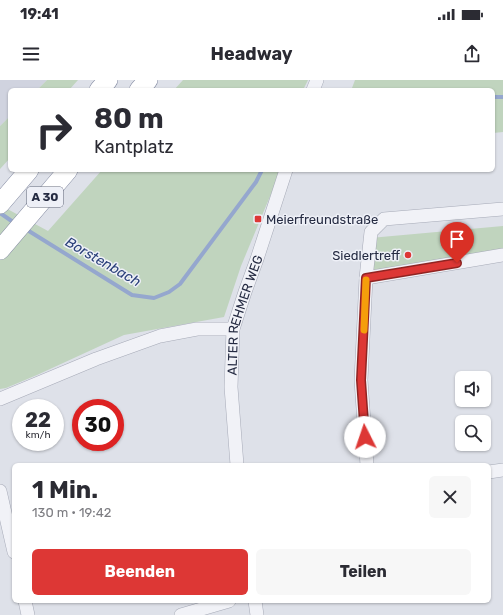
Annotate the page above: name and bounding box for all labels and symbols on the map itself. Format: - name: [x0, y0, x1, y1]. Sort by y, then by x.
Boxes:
- road number: A 30: [27, 187, 63, 207]
- place label: Meierfreundstraße: [266, 212, 378, 227]
- marker: Meierfreundstraße: [253, 214, 263, 224]
- pin: [440, 222, 474, 263]
- water label: Borstenbach: [62, 234, 144, 290]
- place label: Siedlertreff: [332, 248, 400, 263]
- marker: Siedlertreff: [403, 250, 413, 260]
- street label: ALTER REHMER WEG: [224, 253, 265, 376]
- speed limit sign: 30: [72, 399, 124, 451]
- position arrow: [344, 416, 386, 458]

